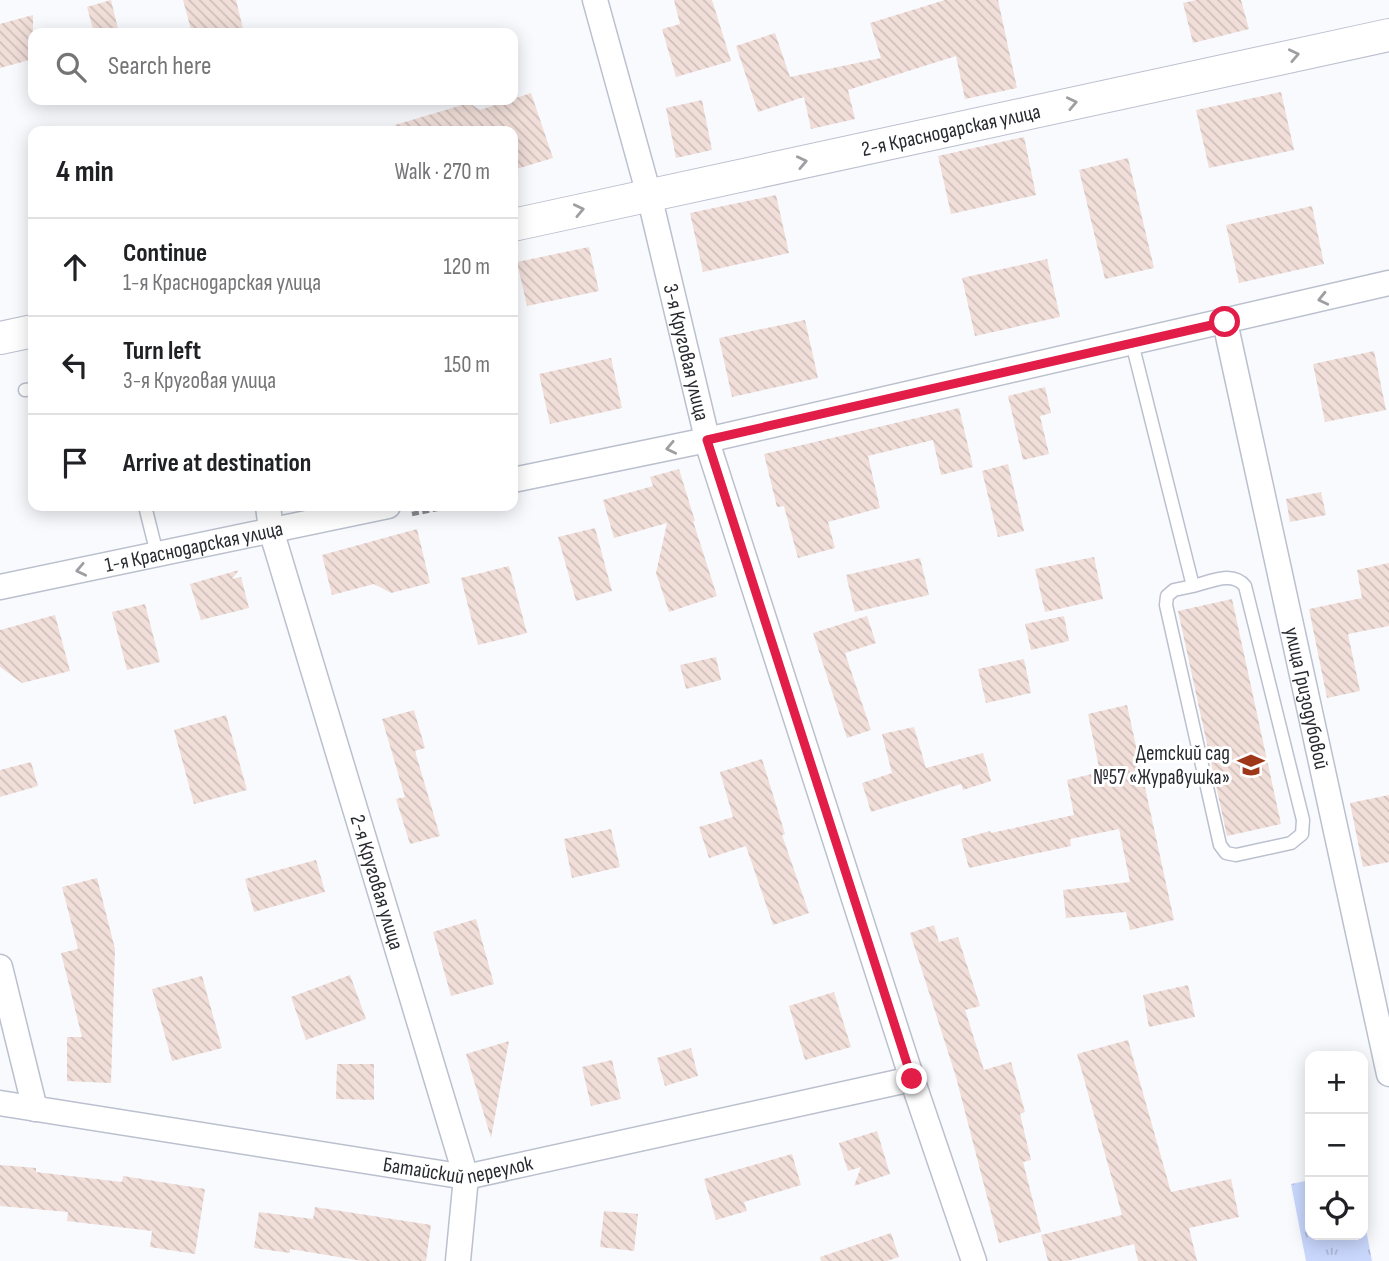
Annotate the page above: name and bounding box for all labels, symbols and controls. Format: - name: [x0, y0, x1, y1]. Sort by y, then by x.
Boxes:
- search box: [28, 28, 518, 105]
- icon: search: [52, 48, 90, 86]
- one-way arrow: [1288, 49, 1300, 64]
- text: Search here: [108, 51, 211, 82]
- one-way arrow: [1066, 96, 1078, 111]
- street label: 2-я Краснодарская улица: [859, 99, 1043, 162]
- text: 4 min: [56, 154, 114, 190]
- one-way arrow: [796, 155, 808, 170]
- text: Walk · 270 m: [395, 158, 490, 186]
- one-way arrow: [573, 204, 585, 219]
- text: Continue: [123, 238, 207, 269]
- icon: ahead: [56, 248, 94, 286]
- text: 120 m: [444, 253, 490, 281]
- text: 1-я Краснодарская улица: [123, 269, 321, 297]
- street label: 3-я Круговая улица: [658, 281, 714, 423]
- one-way arrow: [1317, 291, 1329, 305]
- route start: [1209, 306, 1240, 337]
- text: Turn left: [123, 336, 201, 367]
- icon: left: [56, 346, 94, 384]
- text: 150 m: [444, 351, 490, 379]
- text: 3-я Круговая улица: [123, 367, 276, 395]
- one-way arrow: [665, 439, 677, 454]
- icon: arrive: [56, 444, 94, 482]
- text: Arrive at destination: [123, 448, 311, 479]
- street label: 1-я Краснодарская улица: [103, 516, 285, 578]
- one-way arrow: [75, 562, 87, 576]
- street label: улица Гризодубовой: [1279, 625, 1334, 772]
- place label: Детский сад №57 «Журавушка»: [1093, 741, 1230, 790]
- school or university icon: Детский сад №57 «Журавушка»: [1236, 750, 1266, 780]
- street label: 2-я Круговая улица: [345, 812, 409, 953]
- map controls: [1305, 1051, 1368, 1240]
- button: +: [1305, 1051, 1368, 1114]
- route end: [896, 1063, 927, 1094]
- button: −: [1305, 1114, 1368, 1177]
- street label: Батайский переулок: [381, 1151, 535, 1190]
- button: locate: [1305, 1177, 1368, 1240]

